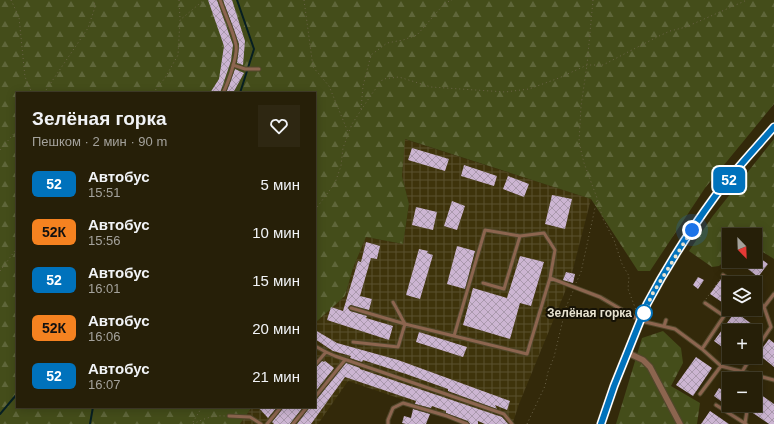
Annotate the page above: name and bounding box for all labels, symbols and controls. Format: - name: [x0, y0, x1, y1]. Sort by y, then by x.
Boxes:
- button: heart: [258, 105, 300, 147]
- text: Зелёная горка: [32, 108, 166, 129]
- text: Пешком · 2 мин · 90 m: [32, 134, 167, 149]
- line badge: 52: [711, 167, 747, 193]
- text: Автобус: [88, 168, 150, 185]
- text: 52: [721, 172, 737, 188]
- text: 52: [46, 176, 62, 192]
- text: 5 мин: [261, 176, 300, 193]
- text: 15:51: [88, 185, 121, 200]
- text: Автобус: [88, 216, 150, 233]
- your location: [682, 220, 702, 240]
- text: 52К: [42, 224, 66, 240]
- text: 10 мин: [252, 224, 300, 241]
- north arrow: [722, 228, 762, 268]
- map controls: [722, 228, 762, 412]
- text: 15:56: [88, 233, 121, 248]
- text: Автобус: [88, 264, 150, 281]
- text: 52: [46, 272, 62, 288]
- text: 15 мин: [252, 272, 300, 289]
- button: layers: [722, 276, 762, 316]
- text: 16:01: [88, 281, 121, 296]
- marker: Зелёная горка: [635, 304, 653, 322]
- place label: Зелёная горка: [547, 306, 632, 320]
- text: Автобус: [88, 312, 150, 329]
- text: 52К: [42, 320, 66, 336]
- text: 20 мин: [252, 320, 300, 337]
- button: +: [722, 324, 762, 364]
- text: 16:06: [88, 329, 121, 344]
- text: Автобус: [88, 360, 150, 377]
- text: 52: [46, 368, 62, 384]
- text: 21 мин: [252, 368, 300, 385]
- button: −: [722, 372, 762, 412]
- text: 16:07: [88, 377, 121, 392]

